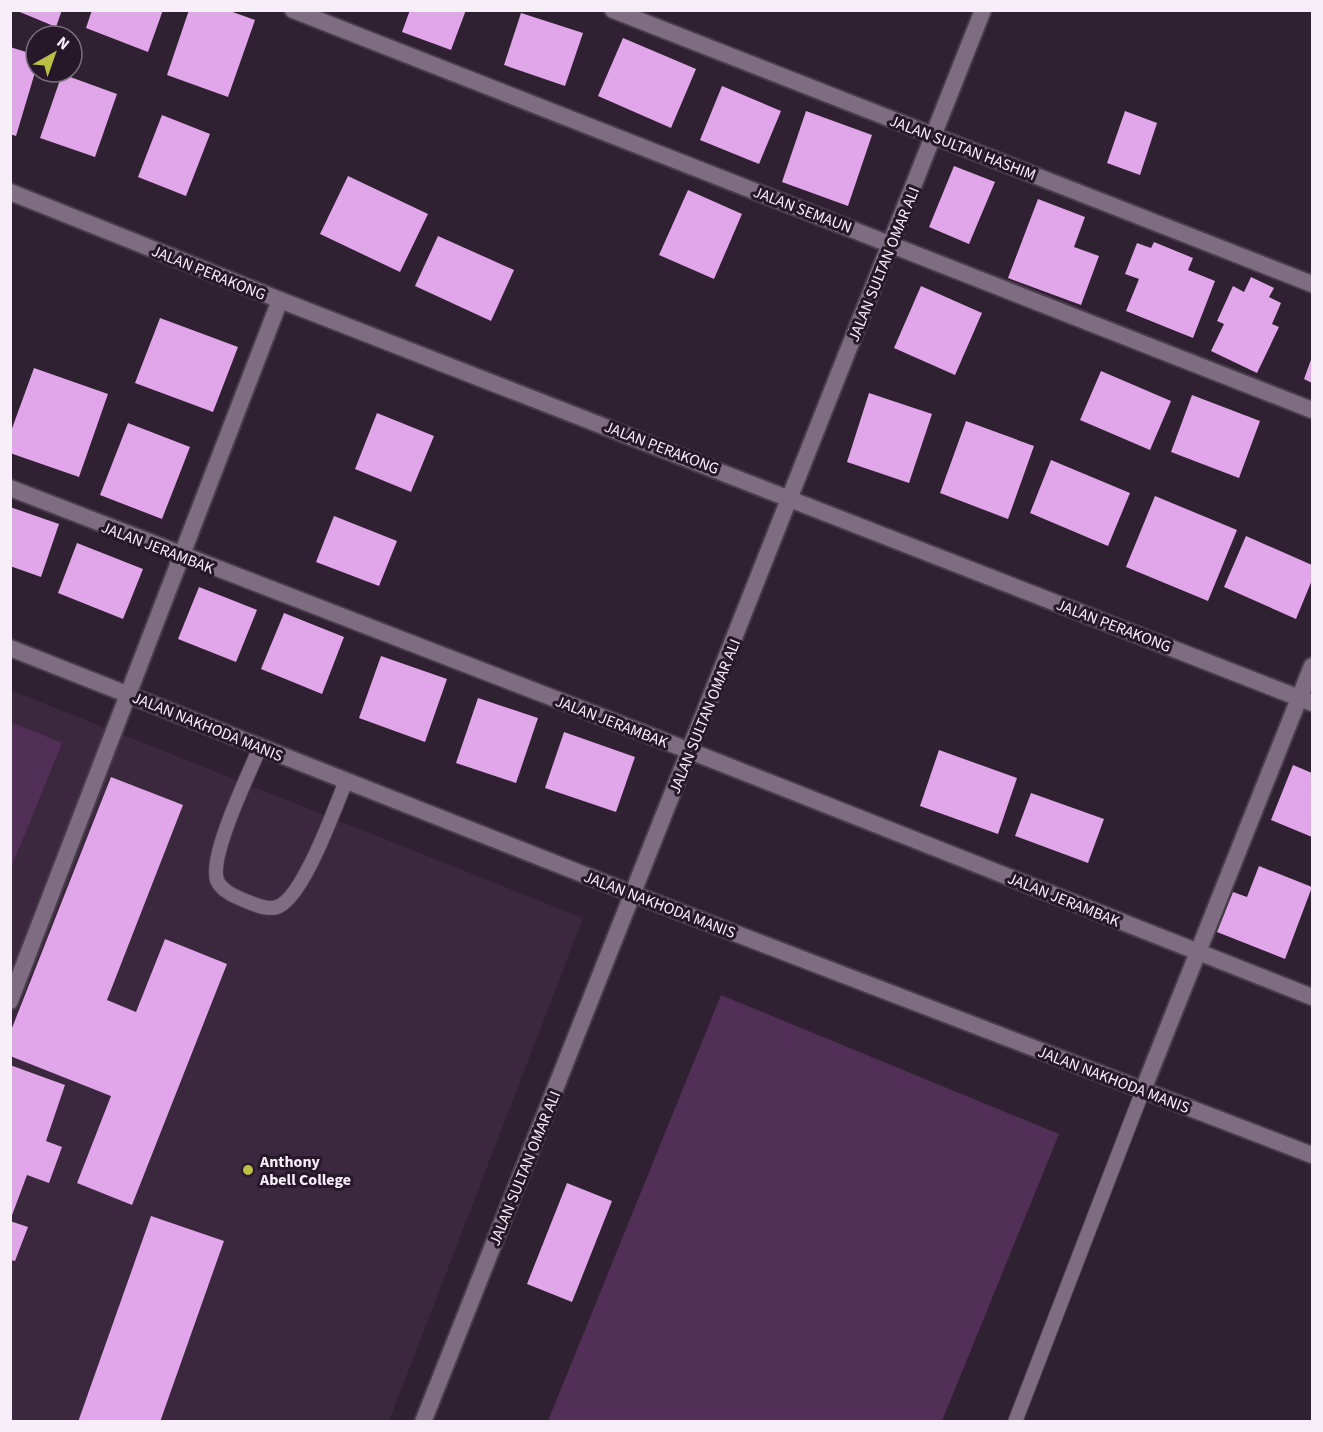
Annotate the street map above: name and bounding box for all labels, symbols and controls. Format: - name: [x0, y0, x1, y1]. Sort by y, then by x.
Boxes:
- north arrow: [24, 24, 84, 84]
- text: N: [52, 31, 74, 55]
- street label: JALAN SULTAN HASHIM: [886, 110, 1039, 186]
- street label: JALAN SEMAUN: [750, 181, 855, 239]
- street label: JALAN SULTAN OMAR ALI: [843, 184, 925, 345]
- street label: JALAN PERAKONG: [148, 240, 269, 306]
- street label: JALAN PERAKONG: [601, 416, 722, 480]
- street label: JALAN JERAMBAK: [98, 516, 218, 580]
- street label: JALAN PERAKONG: [1053, 594, 1174, 658]
- street label: JALAN SULTAN OMAR ALI: [664, 636, 746, 797]
- street label: JALAN NAKHODA MANIS: [129, 687, 286, 767]
- street label: JALAN JERAMBAK: [552, 690, 672, 754]
- street label: JALAN NAKHODA MANIS: [581, 866, 739, 944]
- street label: JALAN JERAMBAK: [1004, 867, 1124, 933]
- street label: JALAN NAKHODA MANIS: [1035, 1041, 1193, 1119]
- street label: JALAN SULTAN OMAR ALI: [484, 1088, 566, 1249]
- place label: Anthony Abell College: [259, 1151, 351, 1191]
- marker: Anthony Abell College: [241, 1163, 255, 1177]

